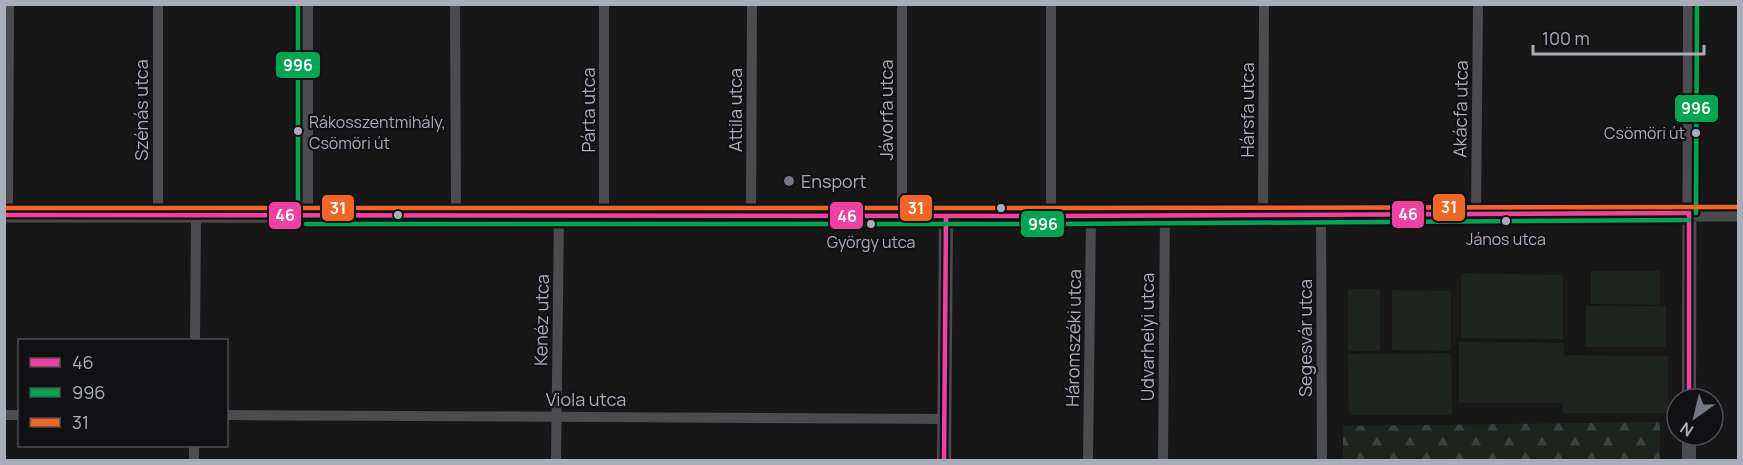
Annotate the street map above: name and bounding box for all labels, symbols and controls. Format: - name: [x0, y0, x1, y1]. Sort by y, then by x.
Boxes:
- scale bar: [1533, 18, 1704, 56]
- text: 100 m: [1542, 26, 1590, 50]
- line badge: 996: [275, 51, 321, 79]
- text: 996: [283, 54, 313, 76]
- street label: Szénás utca: [129, 59, 153, 161]
- street label: Jávorfa utca: [874, 59, 898, 161]
- street label: Akácfa utca: [1447, 60, 1473, 158]
- street label: Hársfa utca: [1235, 62, 1259, 158]
- street label: Párta utca: [576, 67, 600, 153]
- street label: Attila utca: [723, 68, 747, 152]
- line badge: 996: [1674, 94, 1719, 123]
- text: 996: [1681, 97, 1711, 119]
- place label: Rákosszentmihály, Csömöri út: [309, 111, 446, 154]
- place label: Csömöri út: [1604, 122, 1685, 144]
- marker: Rákosszentmihály, Csömöri út: [292, 125, 304, 137]
- marker: Csömöri út: [1690, 127, 1702, 139]
- place label: Ensport: [801, 169, 866, 193]
- marker: Ensport: [782, 174, 796, 188]
- line badge: 31: [1432, 193, 1466, 222]
- line badge: 31: [321, 194, 355, 222]
- line badge: 31: [899, 194, 933, 222]
- text: 31: [1441, 196, 1457, 218]
- text: 31: [330, 197, 346, 219]
- text: 31: [908, 197, 924, 219]
- line badge: 46: [1391, 200, 1425, 229]
- line badge: 46: [268, 201, 302, 230]
- line badge: 46: [829, 201, 864, 230]
- unlabelled marker: [995, 202, 1007, 214]
- text: 46: [1398, 203, 1418, 225]
- text: 46: [275, 204, 295, 226]
- text: 46: [837, 205, 857, 227]
- unlabelled marker: [392, 209, 404, 221]
- line badge: 996: [1020, 210, 1065, 238]
- text: 996: [1028, 213, 1058, 235]
- marker: János utca: [1500, 215, 1512, 227]
- marker: György utca: [865, 218, 877, 230]
- place label: János utca: [1466, 228, 1546, 250]
- place label: György utca: [827, 231, 915, 253]
- street label: Háromszéki utca: [1060, 269, 1086, 407]
- street label: Udvarhelyi utca: [1135, 273, 1159, 401]
- street label: Kenéz utca: [528, 274, 554, 366]
- street label: Segesvár utca: [1293, 279, 1317, 397]
- legend: [18, 339, 228, 447]
- text: 46: [72, 350, 94, 374]
- text: 996: [72, 380, 106, 404]
- street label: Viola utca: [546, 387, 626, 411]
- north arrow: [1665, 387, 1725, 447]
- text: 31: [72, 410, 89, 434]
- text: N: [1676, 417, 1698, 442]

